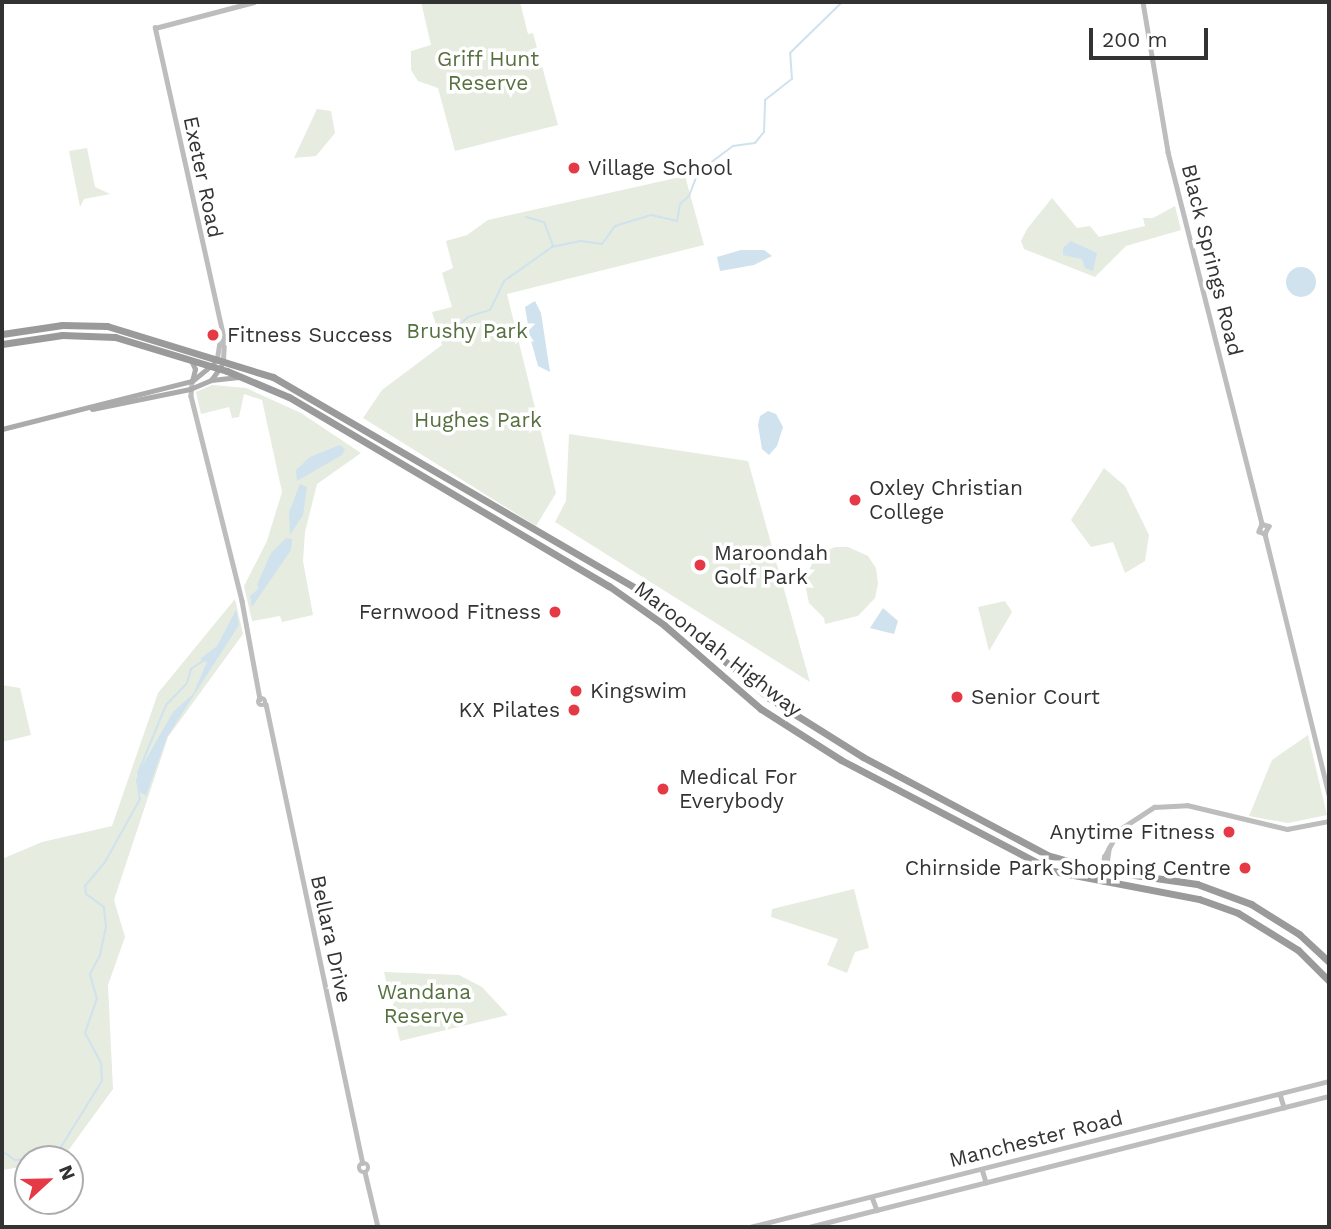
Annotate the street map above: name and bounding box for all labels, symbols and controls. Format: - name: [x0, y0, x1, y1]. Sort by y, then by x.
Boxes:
- scale bar: [1093, 14, 1212, 58]
- text: 200 m: [1102, 27, 1168, 52]
- park label: Griff Hunt Reserve: [437, 46, 539, 96]
- street label: Exeter Road: [178, 114, 228, 240]
- place label: Village School: [588, 155, 732, 181]
- marker: Village School: [566, 160, 582, 176]
- street label: Black Springs Road: [1176, 161, 1248, 359]
- park label: Brushy Park: [406, 318, 528, 344]
- place label: Fitness Success: [227, 322, 393, 348]
- marker: Fitness Success: [205, 327, 221, 343]
- park label: Hughes Park: [414, 407, 542, 433]
- place label: Oxley Christian College: [869, 475, 1023, 525]
- marker: Oxley Christian College: [847, 492, 863, 508]
- place label: Maroondah Golf Park: [714, 540, 828, 590]
- marker: Maroondah Golf Park: [692, 557, 708, 573]
- street label: Maroondah Highway: [629, 576, 807, 722]
- place label: Fernwood Fitness: [359, 599, 541, 625]
- marker: Fernwood Fitness: [547, 604, 563, 620]
- place label: Kingswim: [590, 678, 687, 704]
- marker: Kingswim: [568, 683, 584, 699]
- place label: Senior Court: [971, 684, 1100, 710]
- marker: Senior Court: [949, 689, 965, 705]
- place label: KX Pilates: [458, 697, 560, 723]
- marker: KX Pilates: [566, 702, 582, 718]
- place label: Medical For Everybody: [679, 764, 798, 814]
- marker: Medical For Everybody: [653, 779, 673, 799]
- place label: Anytime Fitness: [1049, 819, 1215, 845]
- marker: Anytime Fitness: [1221, 824, 1237, 840]
- place label: Chirnside Park Shopping Centre: [904, 855, 1231, 881]
- marker: Chirnside Park Shopping Centre: [1237, 860, 1253, 876]
- street label: Bellara Drive: [305, 873, 357, 1005]
- park label: Wandana Reserve: [377, 979, 471, 1029]
- street label: Manchester Road: [946, 1105, 1126, 1173]
- north arrow: [14, 1145, 84, 1215]
- text: N: [54, 1162, 80, 1184]

